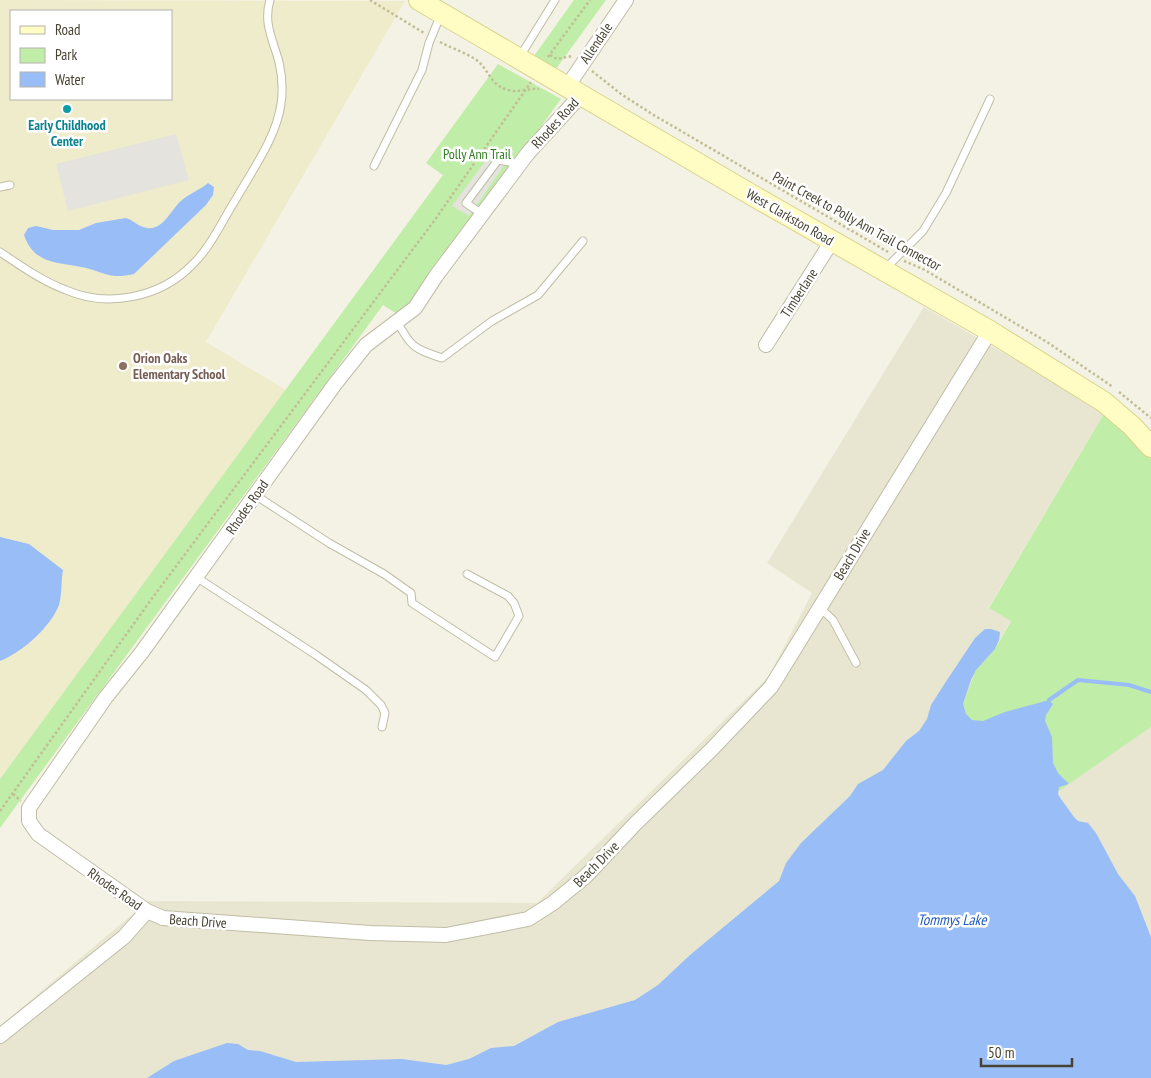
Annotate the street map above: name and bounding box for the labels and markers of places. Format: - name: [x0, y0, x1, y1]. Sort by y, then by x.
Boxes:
- marker: Early Childhood Center: [61, 103, 73, 115]
- place label: Early Childhood Center: [28, 116, 106, 150]
- place label: Orion Oaks Elementary School: [133, 349, 226, 383]
- marker: Orion Oaks Elementary School: [117, 360, 129, 372]

